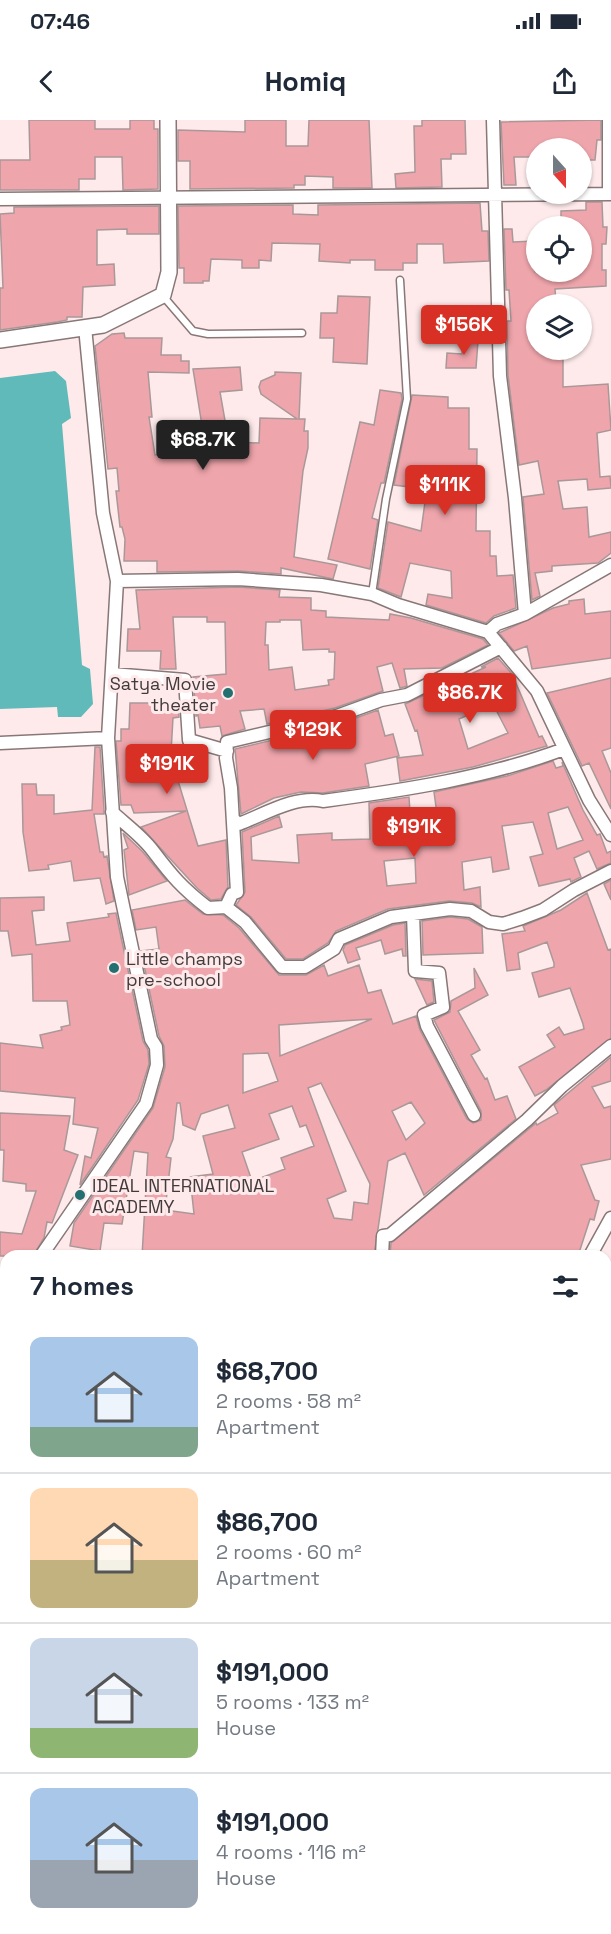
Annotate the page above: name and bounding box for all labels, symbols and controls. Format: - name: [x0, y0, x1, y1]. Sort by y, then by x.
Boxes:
- text: 07:46: [30, 7, 90, 35]
- text: Homiq: [265, 64, 346, 99]
- icon: back: [30, 65, 63, 98]
- icon: share: [548, 65, 581, 98]
- north arrow: [526, 138, 592, 204]
- map controls: [526, 138, 592, 360]
- button: locate: [526, 216, 592, 282]
- button: layers: [526, 294, 592, 360]
- pin: $156K: [422, 305, 506, 356]
- text: $156K: [435, 311, 493, 337]
- pin: $68.7K: [154, 420, 252, 471]
- text: $68.7K: [170, 426, 236, 452]
- pin: $111K: [403, 465, 487, 516]
- text: $111K: [419, 471, 471, 497]
- place label: Satya Movie theater: [110, 672, 216, 716]
- pin: $86.7K: [421, 673, 519, 724]
- text: $86.7K: [437, 679, 503, 705]
- marker: Satya Movie theater: [221, 686, 235, 700]
- pin: $129K: [271, 710, 355, 761]
- text: $129K: [284, 716, 342, 742]
- pin: $191K: [125, 744, 209, 795]
- text: $191K: [139, 750, 195, 776]
- pin: $191K: [372, 807, 456, 858]
- text: $191K: [386, 813, 442, 839]
- place label: Little champs pre-school: [126, 947, 243, 991]
- marker: Little champs pre-school: [107, 961, 121, 975]
- place label: IDEAL INTERNATIONAL ACADEMY: [92, 1174, 274, 1218]
- marker: IDEAL INTERNATIONAL ACADEMY: [73, 1188, 87, 1202]
- text: 7 homes: [30, 1269, 134, 1303]
- icon: filters: [549, 1270, 582, 1303]
- text: $68,700: [216, 1354, 318, 1388]
- icon: home: [78, 1361, 150, 1433]
- text: 2 rooms · 58 m²: [216, 1388, 361, 1414]
- text: Apartment: [216, 1414, 320, 1440]
- text: $86,700: [216, 1505, 318, 1539]
- icon: home: [78, 1512, 150, 1584]
- text: 2 rooms · 60 m²: [216, 1539, 362, 1565]
- text: Apartment: [216, 1565, 320, 1591]
- text: $191,000: [216, 1655, 329, 1689]
- icon: home: [78, 1662, 150, 1734]
- text: 5 rooms · 133 m²: [216, 1689, 369, 1715]
- text: House: [216, 1715, 276, 1741]
- text: $191,000: [216, 1805, 329, 1839]
- icon: home: [78, 1812, 150, 1884]
- text: 4 rooms · 116 m²: [216, 1839, 366, 1865]
- text: House: [216, 1865, 276, 1891]

